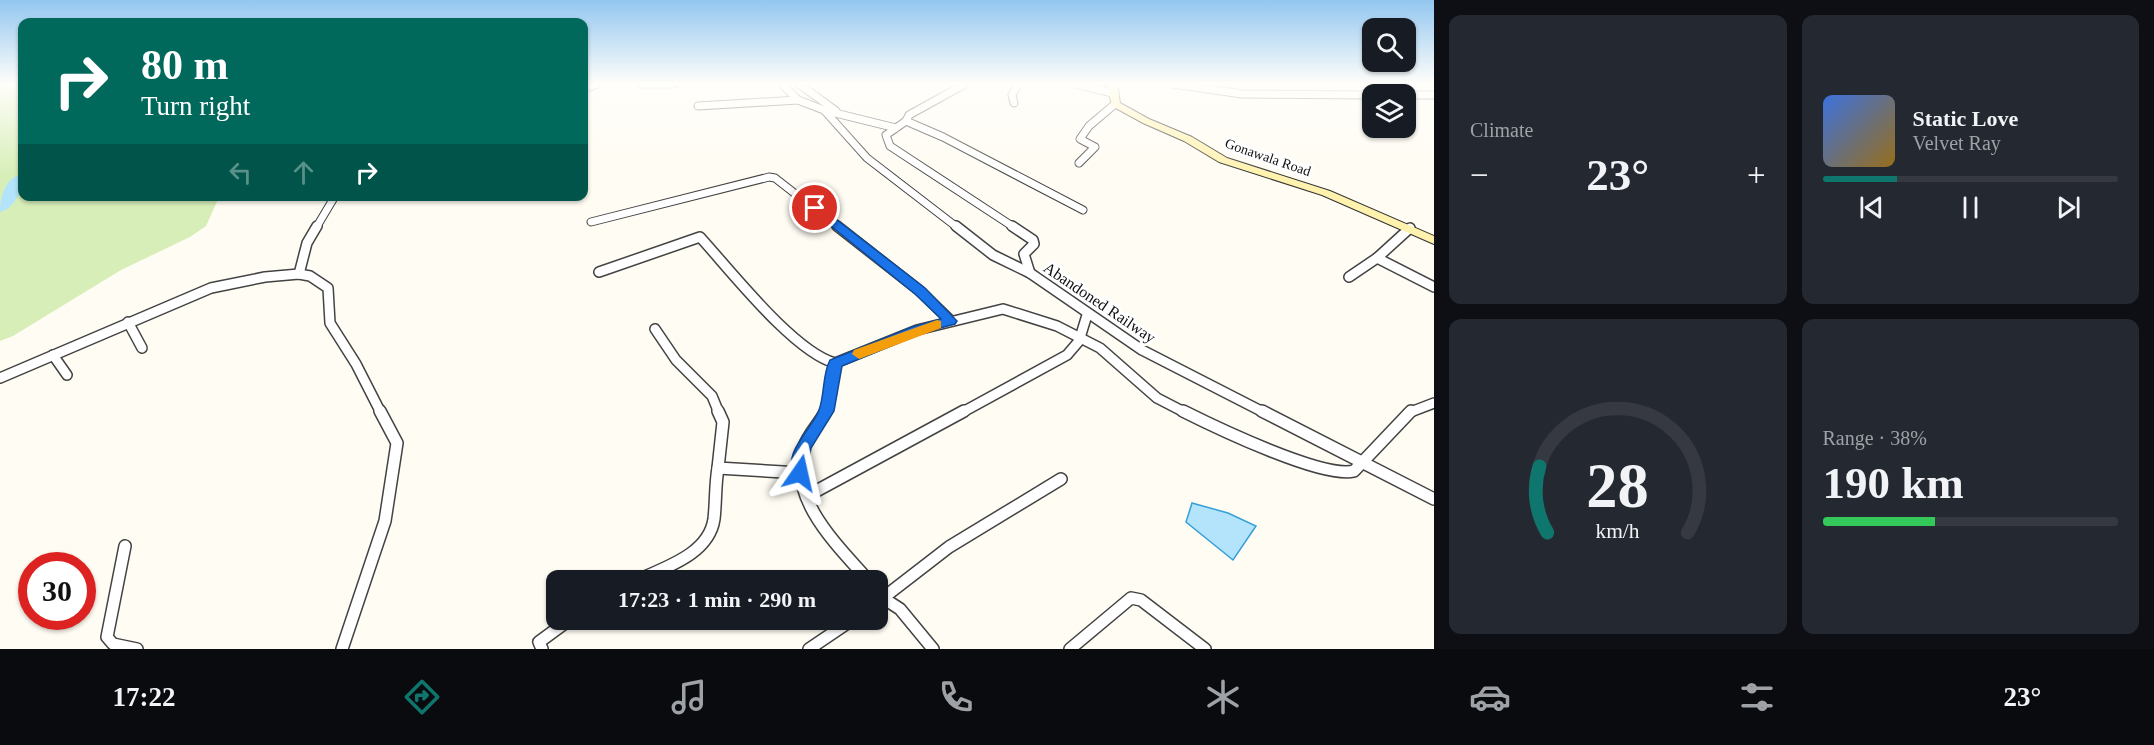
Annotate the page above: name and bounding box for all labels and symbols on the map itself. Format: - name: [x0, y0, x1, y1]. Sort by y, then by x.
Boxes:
- street label: Gonawala Road: [1223, 136, 1313, 179]
- pin: [789, 182, 840, 233]
- street label: Abandoned Railway: [1040, 259, 1159, 347]
- position arrow: [768, 441, 832, 505]
- speed limit sign: 30: [18, 552, 96, 630]

